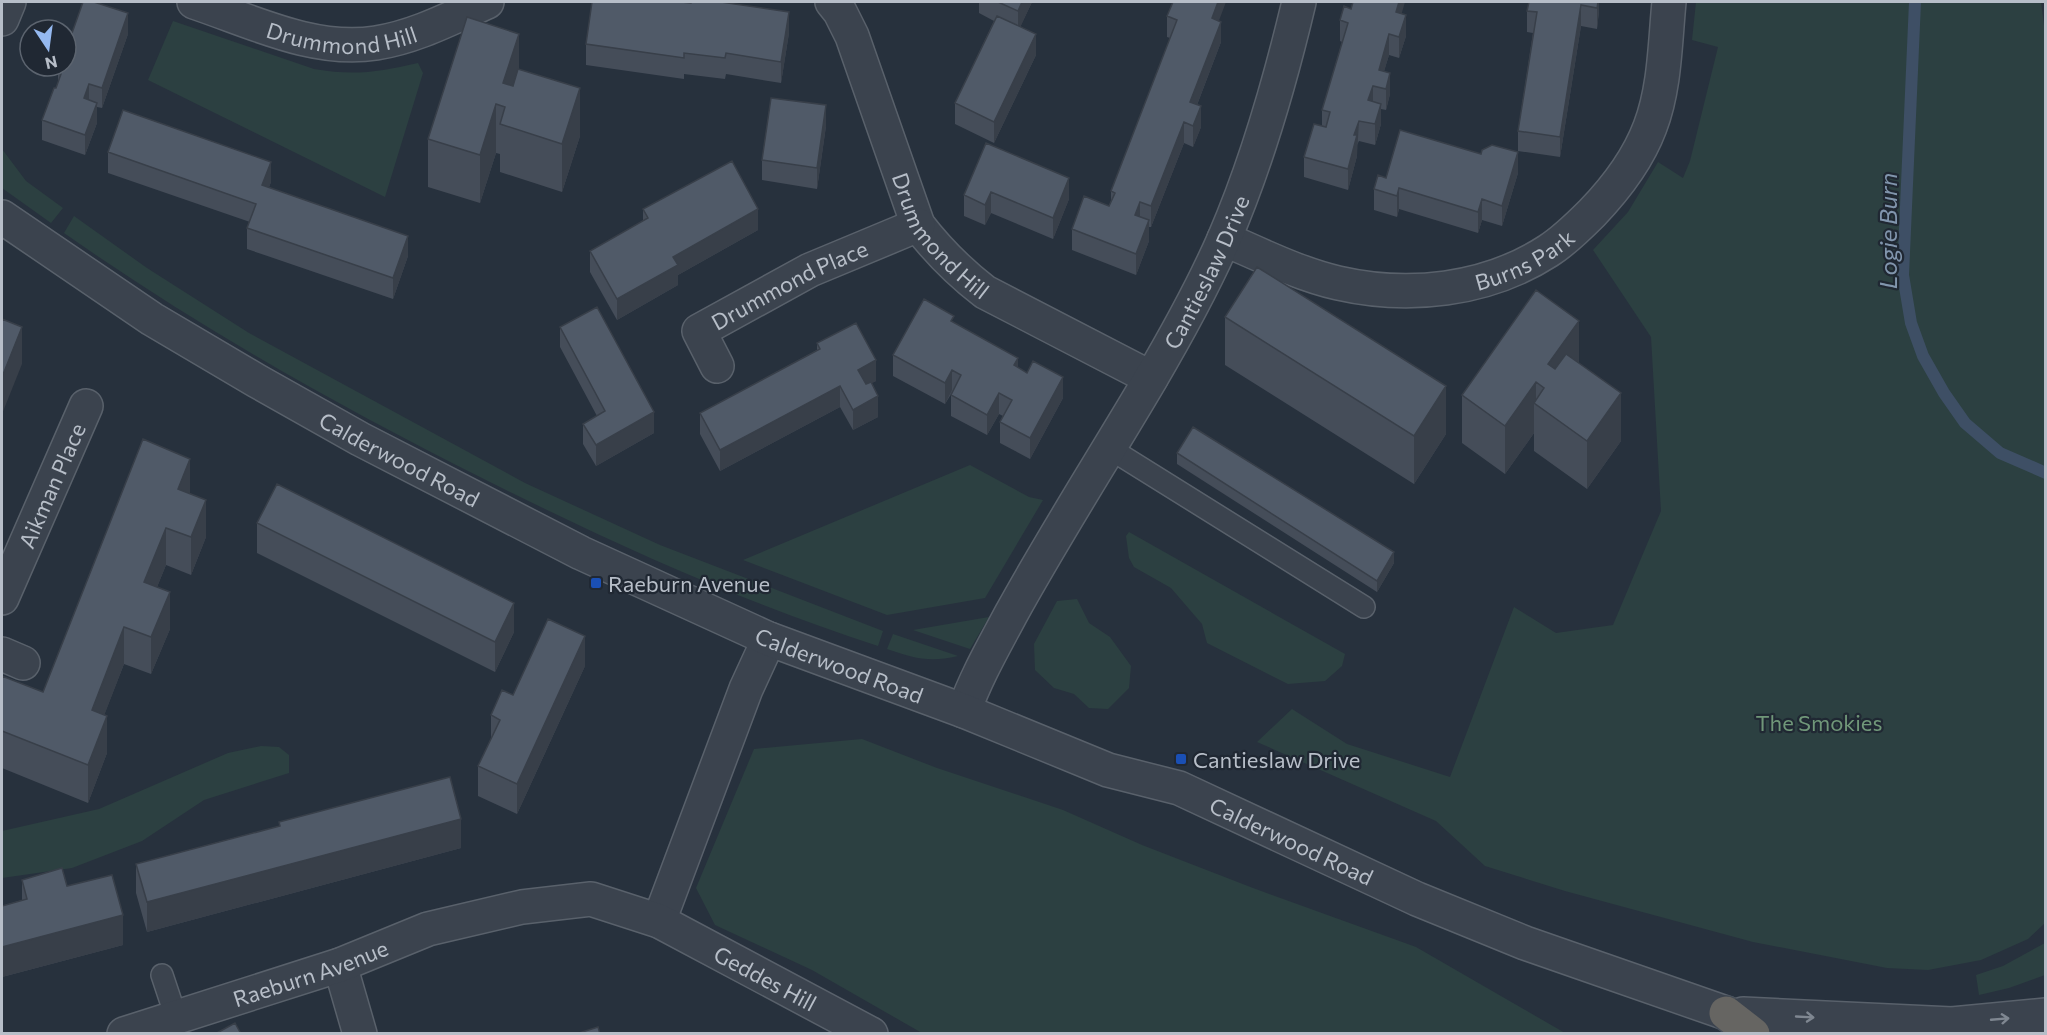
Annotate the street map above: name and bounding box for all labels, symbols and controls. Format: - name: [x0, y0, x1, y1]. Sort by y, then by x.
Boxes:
- street label: Drummond Hill: [263, 16, 420, 58]
- north arrow: [18, 18, 78, 78]
- text: N: [44, 52, 59, 74]
- street label: Drummond Hill: [887, 169, 995, 304]
- water label: Logie Burn: [1873, 173, 1902, 289]
- street label: Cantieslaw Drive: [1157, 191, 1254, 353]
- street label: Burns Park: [1472, 223, 1580, 295]
- street label: Drummond Place: [706, 234, 871, 335]
- street label: Calderwood Road: [315, 406, 484, 512]
- street label: Aikman Place: [12, 419, 90, 552]
- place label: Raeburn Avenue: [608, 570, 770, 597]
- marker: Raeburn Avenue: [589, 576, 603, 590]
- street label: Calderwood Road: [751, 621, 927, 708]
- park label: The Smokies: [1756, 709, 1882, 736]
- place label: Cantieslaw Drive: [1193, 746, 1360, 773]
- marker: Cantieslaw Drive: [1174, 752, 1188, 766]
- street label: Calderwood Road: [1206, 791, 1378, 890]
- street label: Raeburn Avenue: [229, 933, 392, 1012]
- street label: Geddes Hill: [710, 939, 821, 1016]
- one-way arrow: [1795, 1012, 1815, 1023]
- one-way arrow: [1990, 1014, 2010, 1025]

